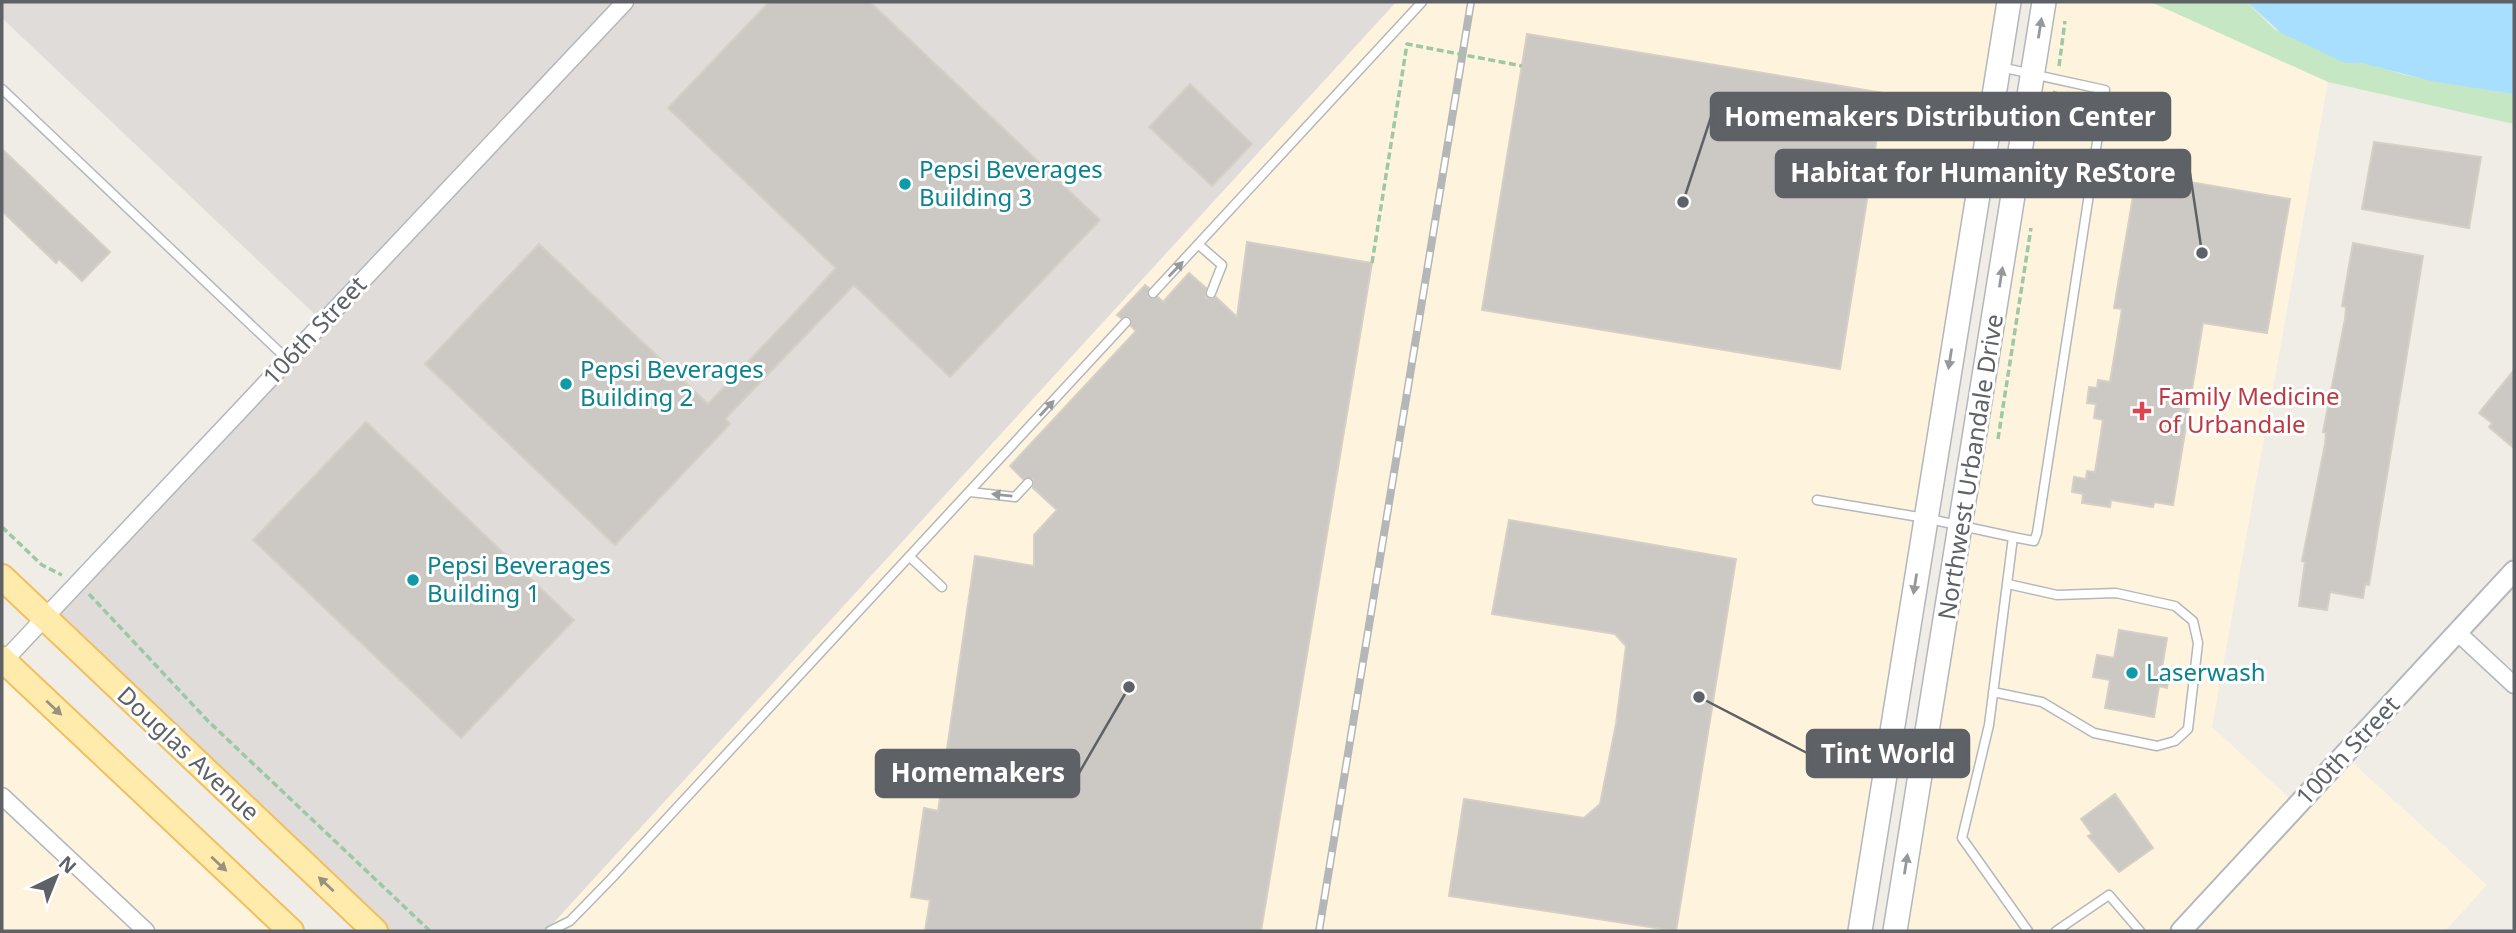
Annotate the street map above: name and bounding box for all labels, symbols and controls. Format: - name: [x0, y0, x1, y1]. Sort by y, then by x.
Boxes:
- one-way arrow: [2035, 17, 2046, 39]
- callout: Homemakers Distribution Center: [1711, 93, 2170, 140]
- text: Homemakers Distribution Center: [1724, 98, 2156, 134]
- callout: Habitat for Humanity ReStore: [1776, 150, 2190, 197]
- place label: Pepsi Beverages Building 3: [919, 152, 1103, 213]
- text: Habitat for Humanity ReStore: [1790, 154, 2176, 190]
- marker: Pepsi Beverages Building 3: [897, 176, 913, 192]
- one-way arrow: [1168, 261, 1184, 278]
- one-way arrow: [1996, 265, 2007, 287]
- street label: 106th Street: [255, 268, 373, 392]
- street label: Northwest Urbandale Drive: [1929, 312, 2010, 622]
- one-way arrow: [1944, 348, 1955, 370]
- place label: Pepsi Beverages Building 2: [580, 352, 764, 413]
- marker: Pepsi Beverages Building 2: [558, 376, 574, 392]
- place label: Family Medicine of Urbandale: [2158, 379, 2340, 440]
- one-way arrow: [1039, 399, 1055, 417]
- marker: Family Medicine of Urbandale: [2132, 401, 2152, 421]
- one-way arrow: [991, 489, 1013, 500]
- place label: Pepsi Beverages Building 1: [427, 548, 611, 609]
- marker: Pepsi Beverages Building 1: [405, 572, 421, 588]
- one-way arrow: [1909, 573, 1920, 595]
- place label: Laserwash: [2146, 655, 2266, 688]
- marker: Laserwash: [2124, 665, 2140, 681]
- street label: Douglas Avenue: [111, 678, 267, 827]
- street label: 100th Street: [2288, 688, 2406, 812]
- one-way arrow: [45, 700, 63, 716]
- callout: Tint World: [1807, 730, 1969, 777]
- text: Tint World: [1821, 735, 1955, 771]
- callout: Homemakers: [876, 750, 1079, 797]
- text: Homemakers: [891, 754, 1065, 790]
- north arrow: [21, 842, 91, 912]
- text: N: [53, 850, 82, 879]
- one-way arrow: [1901, 853, 1912, 875]
- one-way arrow: [211, 856, 228, 872]
- one-way arrow: [318, 877, 335, 893]

